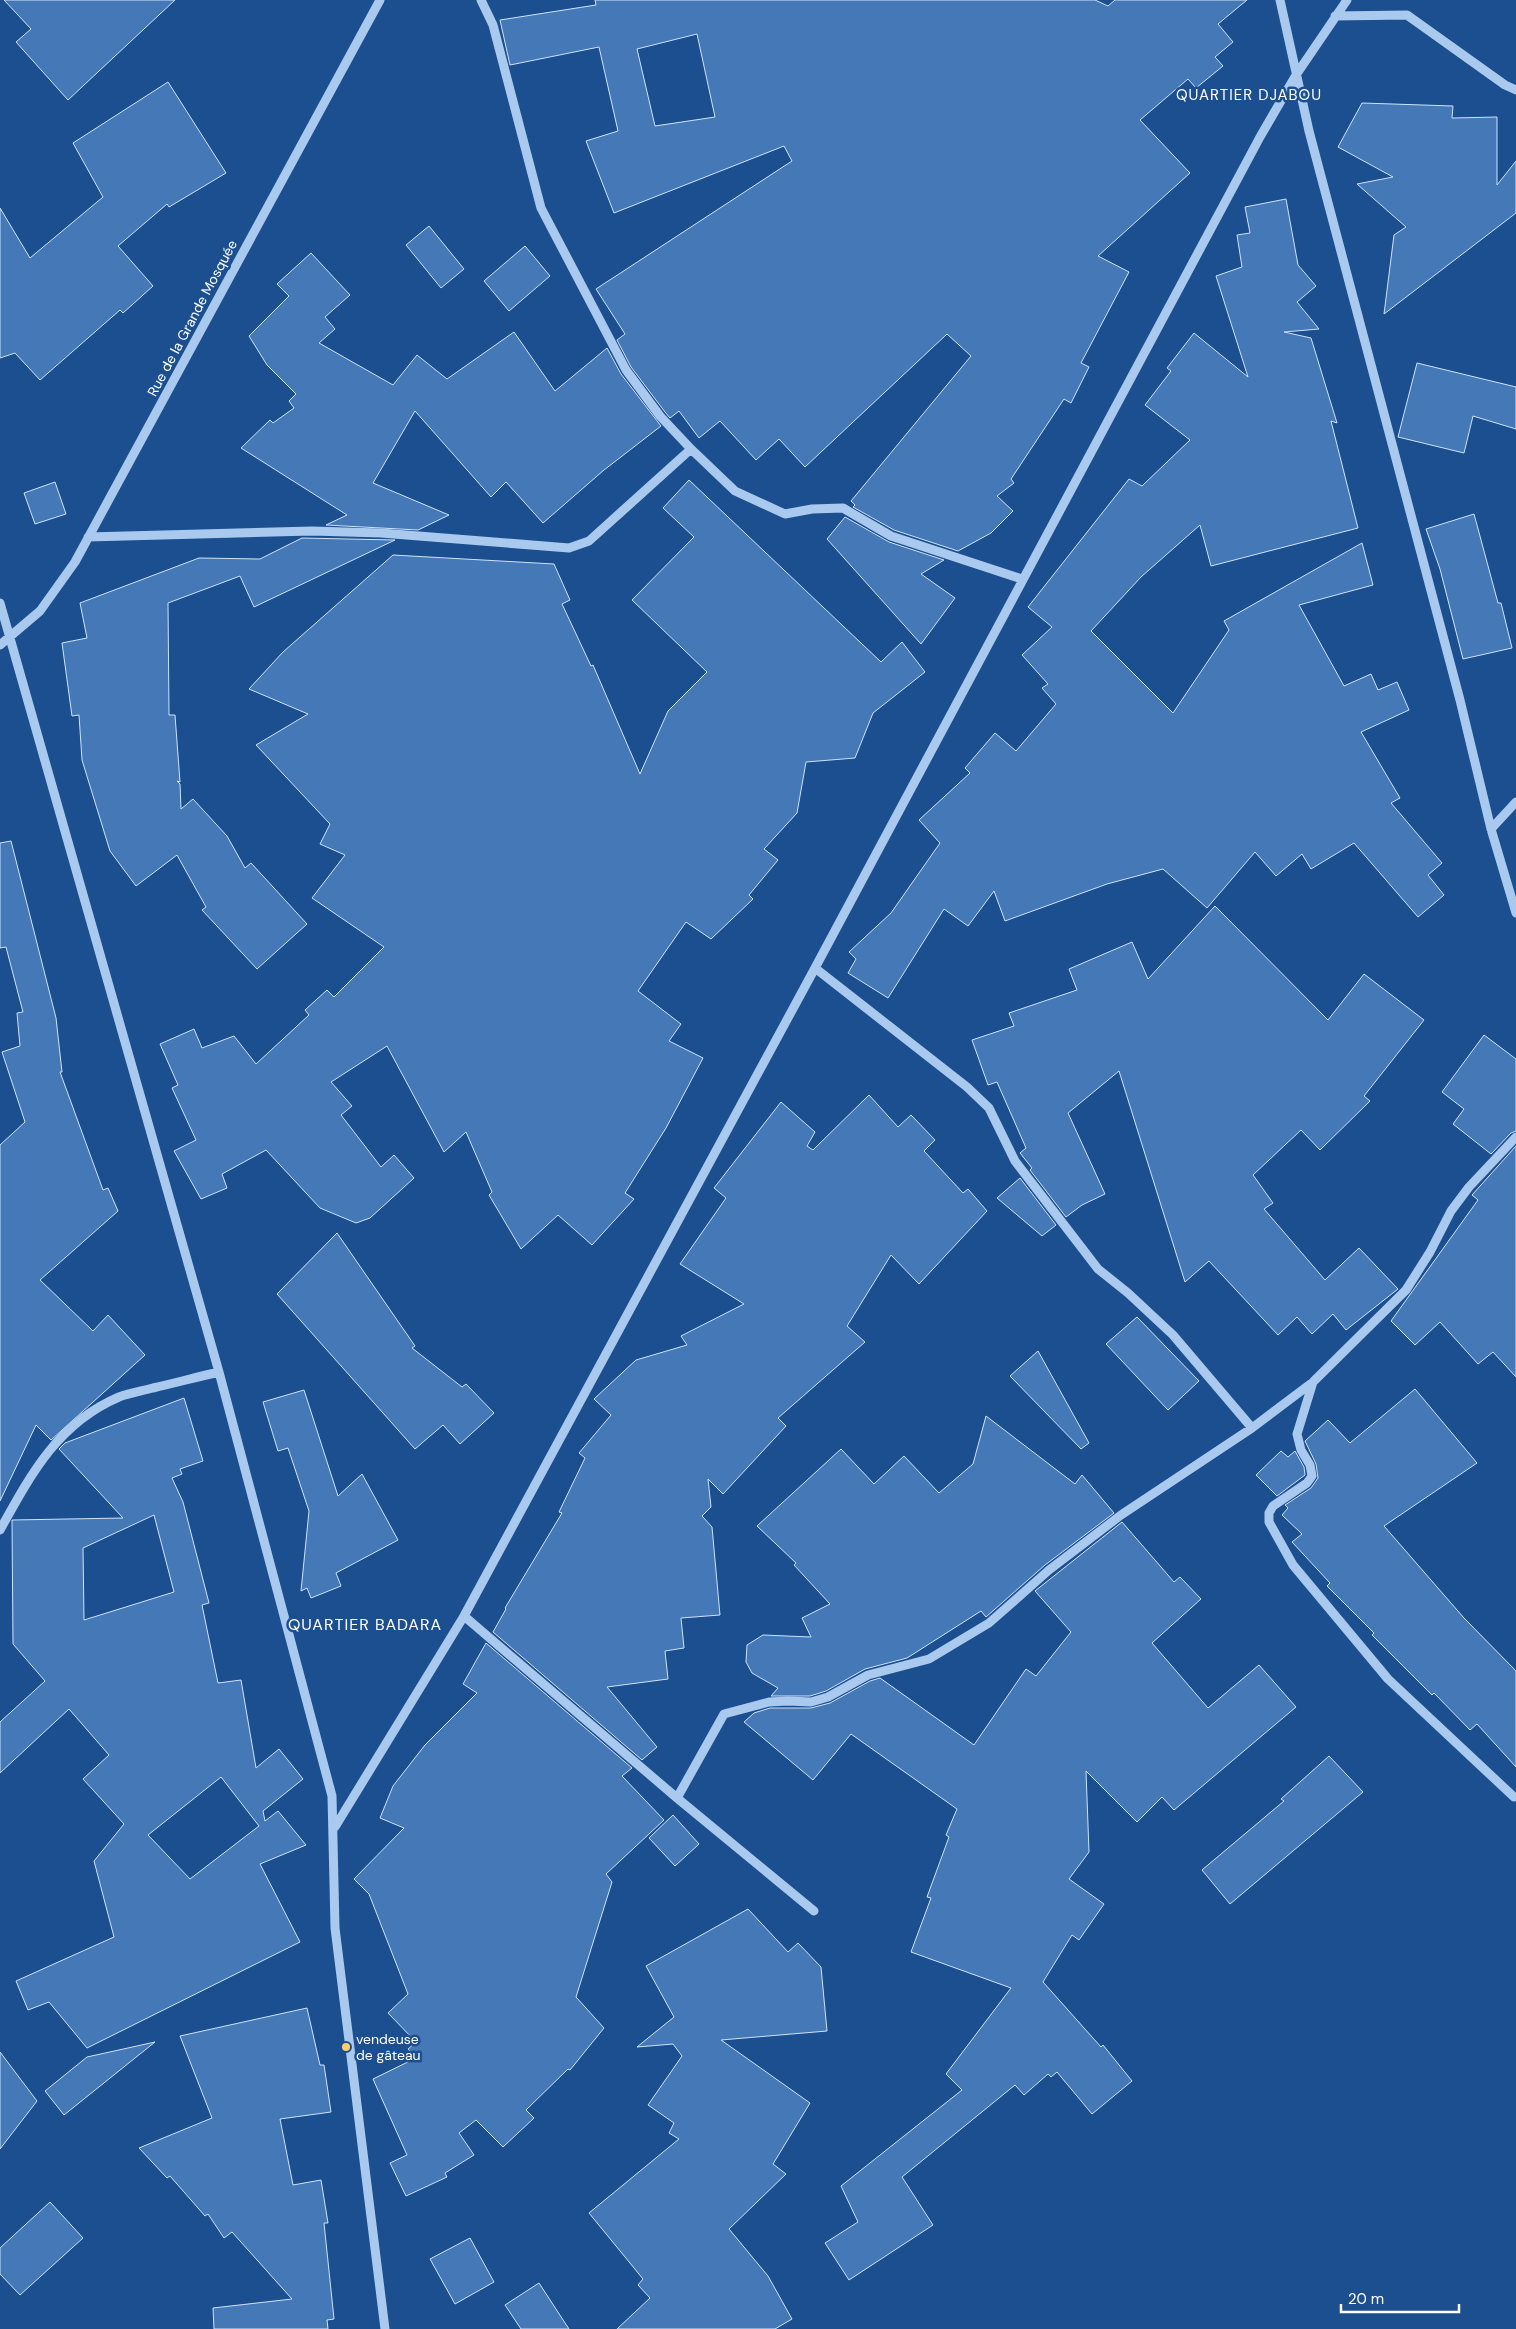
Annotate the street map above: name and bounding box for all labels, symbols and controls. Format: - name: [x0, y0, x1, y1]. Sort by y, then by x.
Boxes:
- district label: QUARTIER DJABOU: [1176, 85, 1322, 105]
- street label: Rue de la Grande Mosquée: [143, 237, 241, 399]
- district label: QUARTIER BADARA: [288, 1614, 442, 1635]
- place label: vendeuse de gâteau: [356, 2030, 421, 2064]
- marker: vendeuse de gâteau: [340, 2041, 352, 2053]
- scale bar: [1341, 2282, 1458, 2314]
- text: 20 m: [1348, 2289, 1384, 2309]

